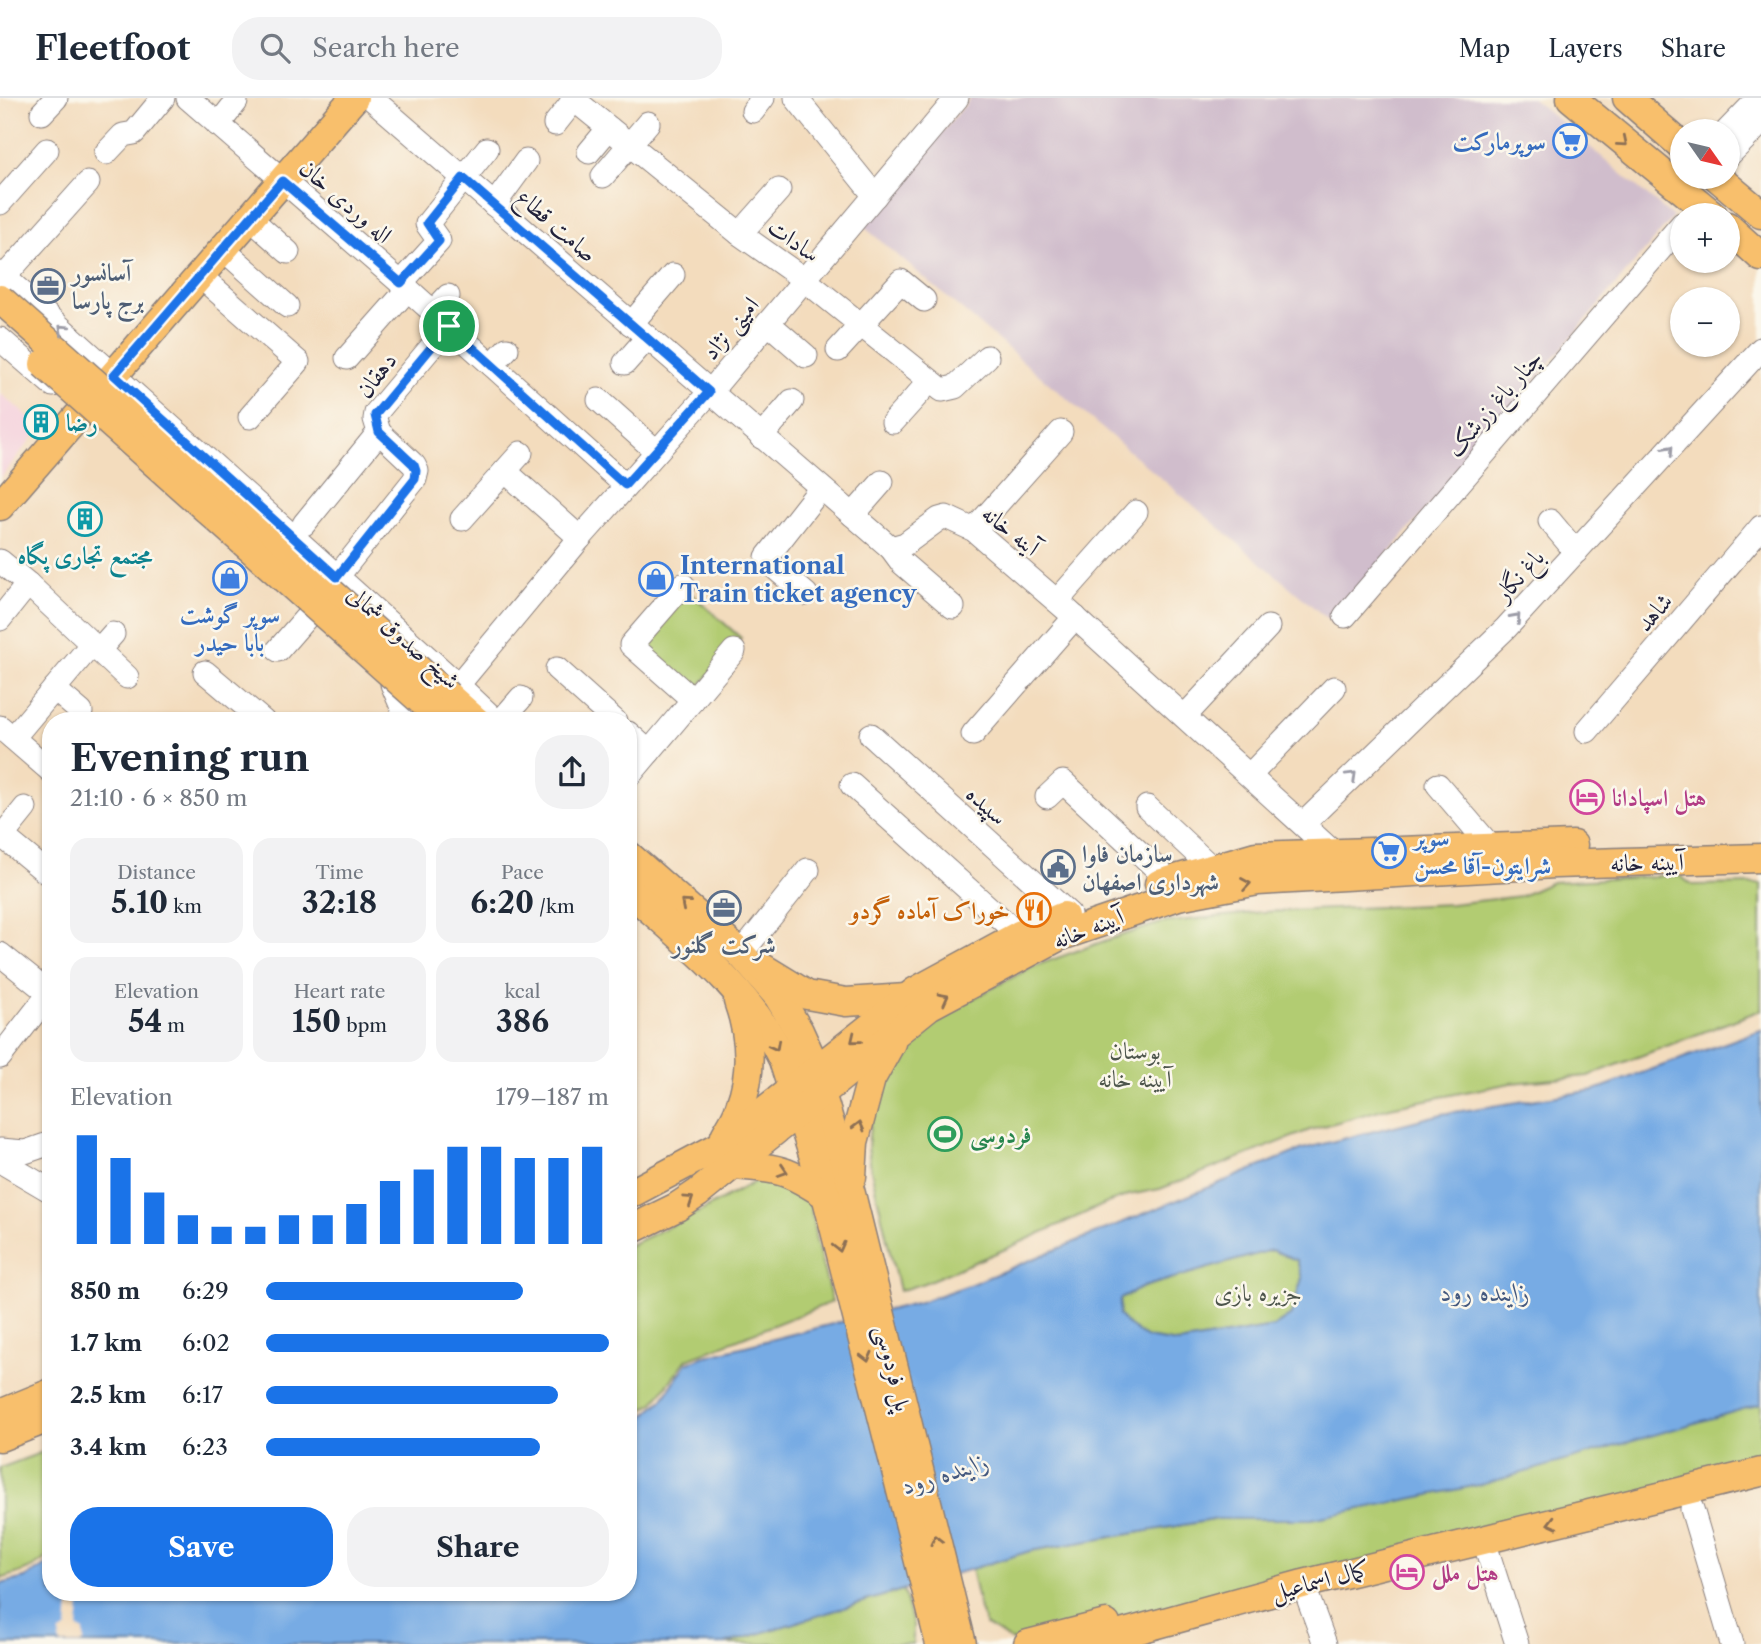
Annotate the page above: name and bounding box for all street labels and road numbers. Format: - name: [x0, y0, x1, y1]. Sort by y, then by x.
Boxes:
- street label: اله وردی خان: [294, 153, 398, 249]
- street label: صامت قطاع: [507, 182, 603, 273]
- street label: سادات: [762, 212, 826, 268]
- street label: امینی نژاد: [695, 291, 767, 367]
- street label: چنار باغ زرشک: [1440, 344, 1553, 466]
- street label: دهقان: [349, 346, 403, 404]
- street label: آینه خانه: [976, 498, 1048, 564]
- street label: باغ نگار: [1487, 543, 1555, 613]
- street label: شیخ صدوق شمالی: [337, 579, 466, 700]
- street label: شاهد: [1630, 587, 1678, 637]
- street label: سپیده: [958, 779, 1014, 833]
- street label: آیینه خانه: [1610, 847, 1687, 877]
- street label: آیینه خانه: [1048, 900, 1130, 955]
- street label: پل فردوسی: [866, 1322, 919, 1416]
- street label: کمال اسماعیل: [1268, 1554, 1373, 1609]

